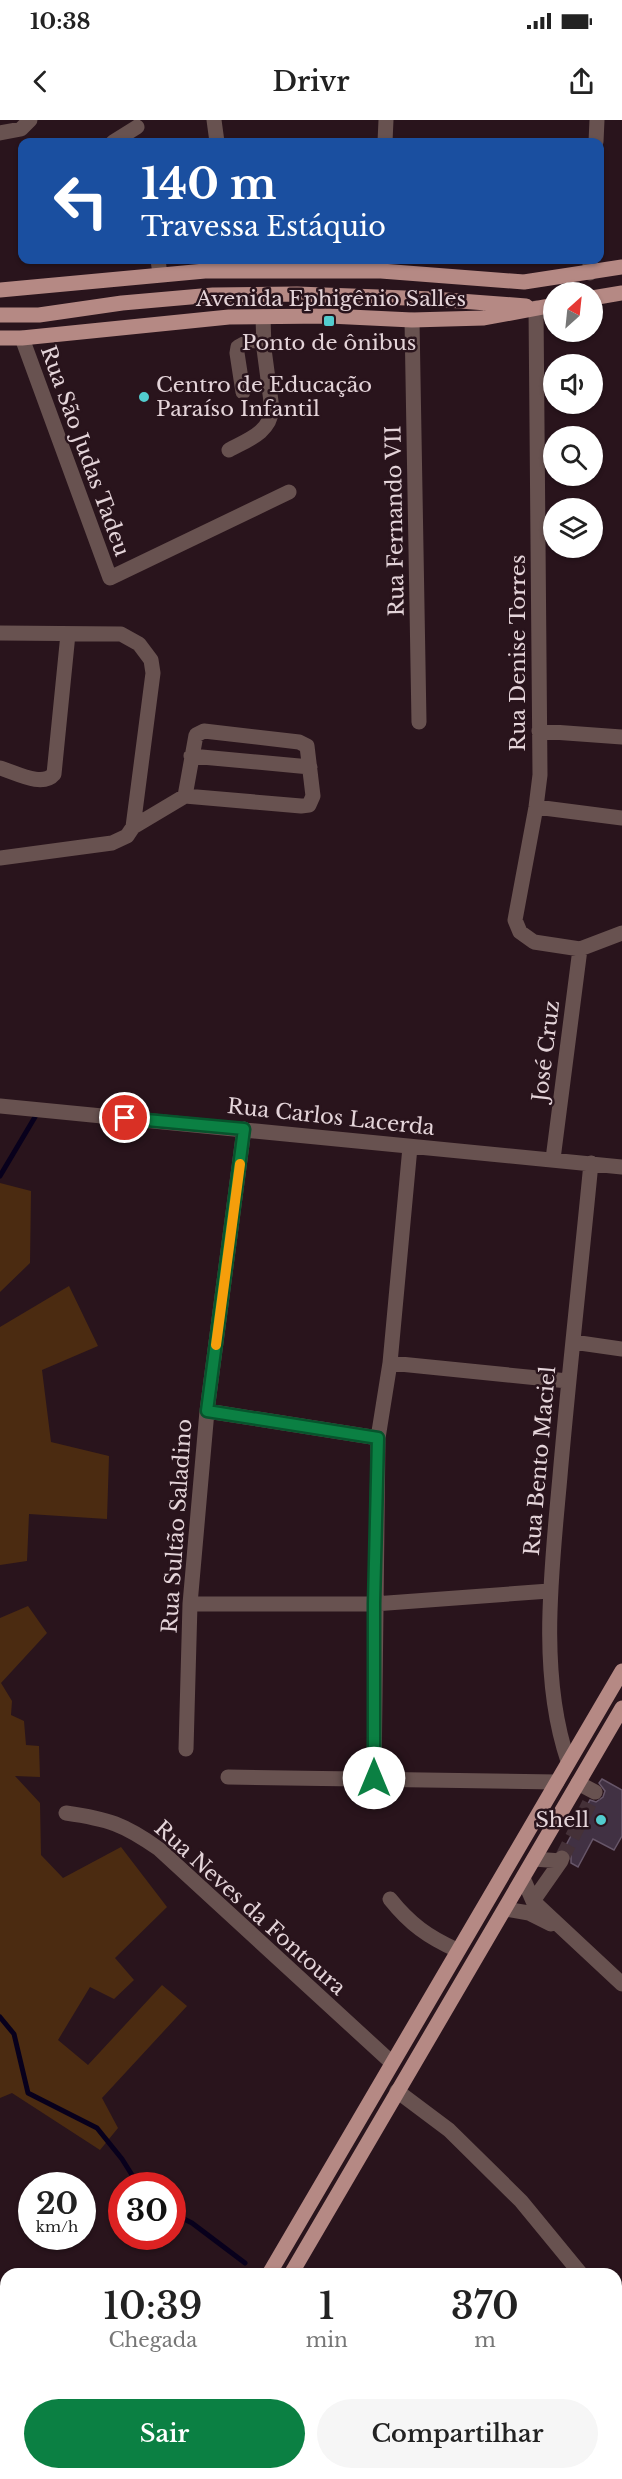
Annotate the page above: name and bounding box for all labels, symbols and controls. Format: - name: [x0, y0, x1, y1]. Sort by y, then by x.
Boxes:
- text: 10:38: [30, 8, 90, 35]
- icon: back: [24, 65, 57, 98]
- text: Drivr: [272, 65, 350, 98]
- icon: share: [565, 65, 598, 98]
- text: 140 m: [141, 158, 277, 210]
- icon: left: [42, 162, 120, 240]
- text: Travessa Estáquio: [141, 210, 386, 243]
- north arrow: [543, 282, 603, 342]
- map controls: [543, 282, 603, 558]
- street label: Avenida Ephigênio Salles: [195, 286, 466, 312]
- marker: Ponto de ônibus: [322, 314, 336, 328]
- place label: Ponto de ônibus: [242, 330, 416, 356]
- street label: Rua São Judas Tadeu: [35, 342, 135, 560]
- button: sound: [543, 354, 603, 414]
- place label: Centro de Educação Paraíso Infantil: [156, 372, 372, 422]
- marker: Centro de Educação Paraíso Infantil: [137, 390, 151, 404]
- street label: Rua Fernando VII: [380, 425, 410, 617]
- button: search: [543, 426, 603, 486]
- button: layers: [543, 498, 603, 558]
- street label: Rua Denise Torres: [505, 555, 531, 751]
- street label: José Cruz: [527, 999, 565, 1106]
- pin: [99, 1092, 150, 1143]
- street label: Rua Carlos Lacerda: [226, 1093, 436, 1141]
- icon: arrive: [108, 1101, 141, 1134]
- street label: Rua Bento Maciel: [519, 1365, 561, 1557]
- street label: Rua Sultão Saladino: [157, 1418, 197, 1634]
- position arrow: [342, 1746, 406, 1810]
- place label: Shell: [535, 1807, 589, 1833]
- marker: Shell: [594, 1813, 608, 1827]
- street label: Rua Neves da Fontoura: [149, 1815, 351, 2001]
- speed limit sign: 30: [108, 2172, 186, 2250]
- text: 20: [36, 2185, 78, 2222]
- text: km/h: [36, 2217, 78, 2236]
- text: 10:39: [103, 2284, 203, 2329]
- text: 1: [319, 2284, 335, 2329]
- text: 370: [451, 2284, 519, 2329]
- text: Chegada: [108, 2328, 197, 2352]
- text: min: [306, 2328, 348, 2352]
- text: m: [474, 2328, 496, 2352]
- button: Sair: [24, 2399, 305, 2468]
- button: Compartilhar: [317, 2399, 598, 2468]

